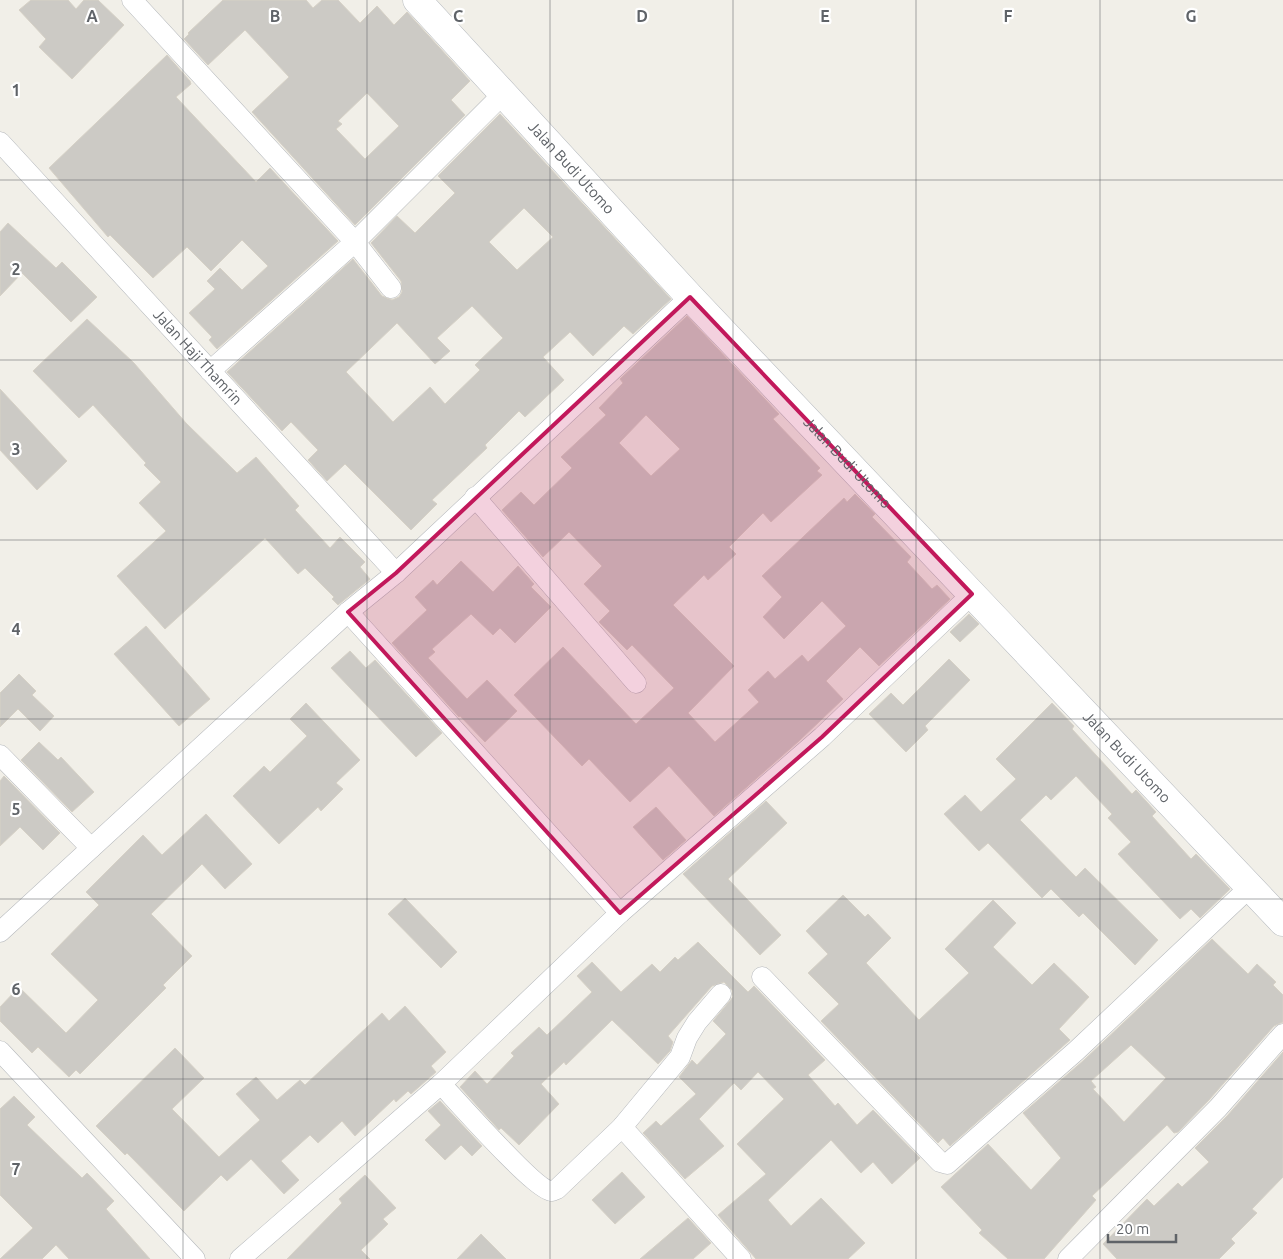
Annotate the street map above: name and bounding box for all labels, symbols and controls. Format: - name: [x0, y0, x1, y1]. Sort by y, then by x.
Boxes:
- text: A: [86, 7, 98, 25]
- text: B: [270, 7, 280, 25]
- text: C: [453, 7, 463, 25]
- text: D: [636, 7, 648, 25]
- text: E: [820, 7, 830, 25]
- text: F: [1004, 7, 1013, 25]
- text: G: [1185, 7, 1197, 25]
- text: 1: [11, 81, 21, 99]
- street label: Jalan Budi Utomo: [525, 118, 618, 217]
- text: 2: [11, 260, 21, 278]
- street label: Jalan Haji Thamrin: [150, 306, 246, 408]
- street label: Jalan Budi Utomo: [800, 413, 895, 512]
- text: 3: [11, 440, 21, 458]
- text: 4: [11, 620, 21, 638]
- street label: Jalan Budi Utomo: [1080, 708, 1174, 806]
- text: 5: [11, 800, 21, 818]
- text: 6: [11, 980, 21, 998]
- text: 7: [11, 1160, 21, 1178]
- scale bar: [1108, 1212, 1176, 1244]
- text: 20 m: [1116, 1220, 1149, 1237]

